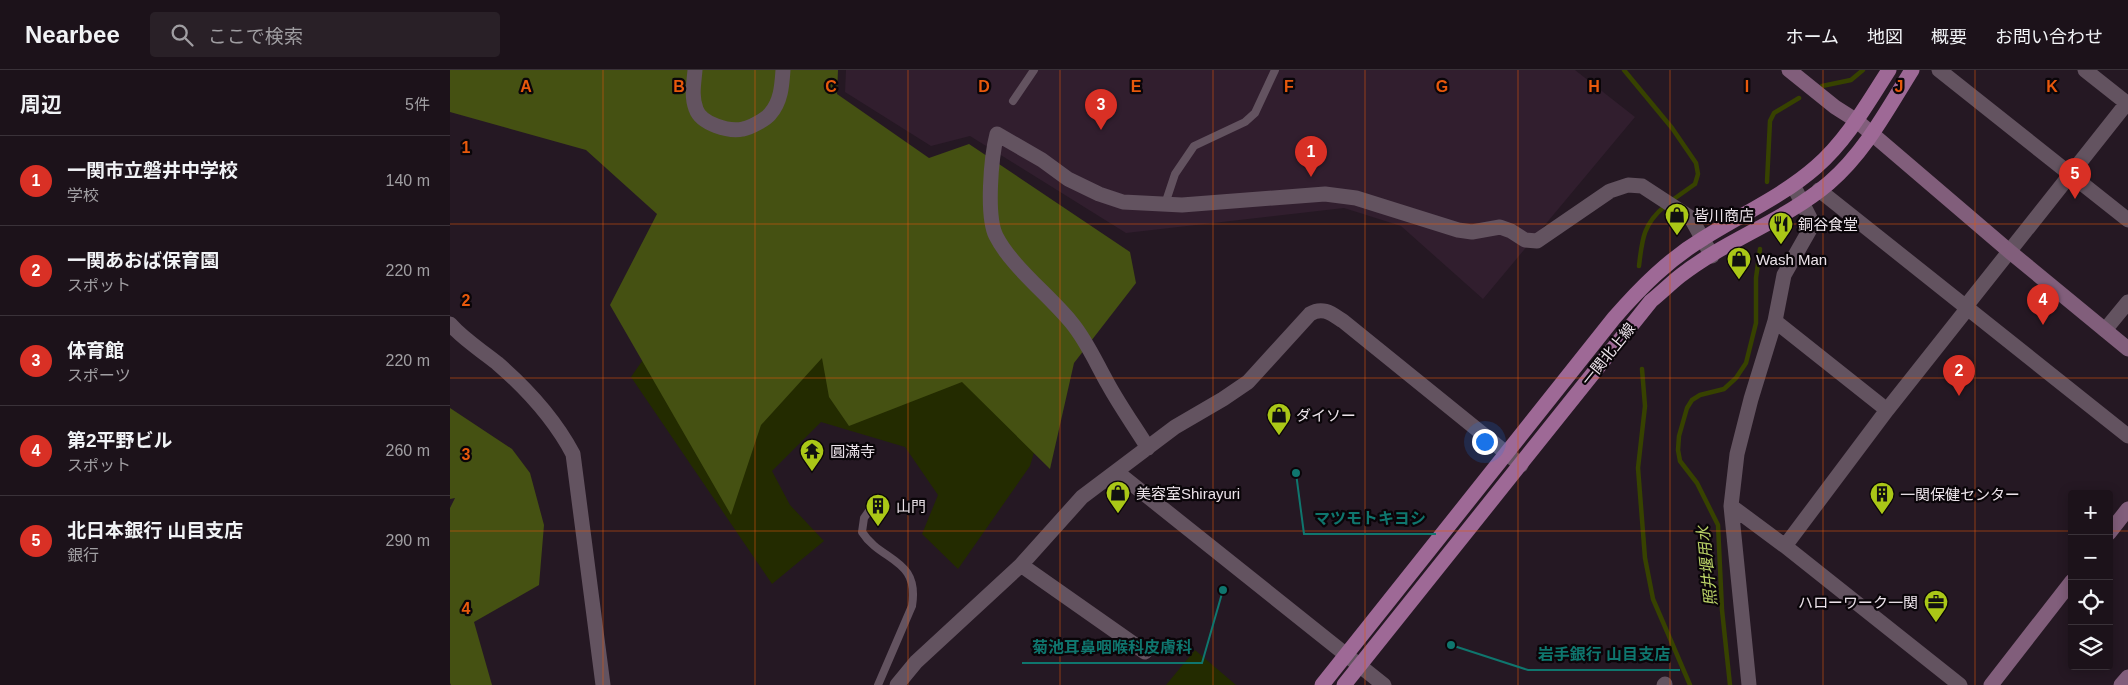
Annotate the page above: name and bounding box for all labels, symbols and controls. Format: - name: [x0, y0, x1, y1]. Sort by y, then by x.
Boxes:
- search box: [150, 12, 500, 57]
- text: Nearbee: [25, 21, 120, 48]
- icon: search: [168, 21, 196, 49]
- text: ここで検索: [208, 26, 303, 47]
- text: ホーム: [1786, 27, 1839, 47]
- text: 地図: [1867, 27, 1903, 47]
- text: 概要: [1931, 27, 1967, 47]
- text: お問い合わせ: [1995, 27, 2103, 47]
- text: A: [520, 78, 532, 95]
- text: B: [673, 78, 685, 95]
- text: C: [825, 78, 837, 95]
- text: D: [978, 78, 990, 95]
- text: E: [1131, 78, 1142, 95]
- text: F: [1284, 78, 1294, 95]
- text: G: [1436, 78, 1448, 95]
- text: H: [1588, 78, 1600, 95]
- text: I: [1745, 78, 1749, 95]
- text: J: [1895, 78, 1903, 95]
- text: K: [2046, 78, 2058, 95]
- pin: 3: [1085, 89, 1117, 130]
- text: 周辺: [20, 93, 62, 116]
- text: 5件: [405, 96, 430, 113]
- pin: 1: [1295, 136, 1327, 177]
- text: 1: [462, 139, 471, 156]
- pin: 5: [2059, 158, 2091, 199]
- text: 一関市立磐井中学校: [67, 160, 238, 181]
- text: 1: [32, 172, 40, 189]
- text: 140 m: [386, 172, 430, 189]
- text: 学校: [67, 187, 99, 204]
- shop icon: 皆川商店: [1664, 202, 1690, 236]
- place label: 皆川商店: [1694, 207, 1754, 224]
- restaurant icon: 銅谷食堂: [1768, 211, 1794, 245]
- place label: 銅谷食堂: [1798, 216, 1858, 233]
- shop icon: Wash Man: [1726, 246, 1752, 280]
- text: 一関あおば保育園: [67, 250, 219, 271]
- place label: Wash Man: [1756, 251, 1827, 268]
- text: 2: [32, 262, 40, 279]
- text: 220 m: [386, 262, 430, 279]
- text: スポット: [67, 277, 131, 294]
- pin: 4: [2027, 284, 2059, 325]
- text: 2: [462, 292, 471, 309]
- street label: 一関北上線: [1578, 320, 1638, 388]
- text: 体育館: [67, 340, 124, 361]
- text: 3: [32, 352, 40, 369]
- text: 220 m: [386, 352, 430, 369]
- pin: 2: [1943, 355, 1975, 396]
- text: スポーツ: [67, 367, 131, 384]
- shop icon: ダイソー: [1266, 402, 1292, 436]
- place label: ダイソー: [1296, 407, 1356, 424]
- your location: [1472, 429, 1498, 455]
- text: 第2平野ビル: [67, 430, 173, 451]
- temple icon: 圓滿寺: [799, 438, 825, 472]
- text: 4: [32, 442, 40, 459]
- text: 260 m: [386, 442, 430, 459]
- place label: 圓滿寺: [830, 443, 875, 460]
- text: 3: [462, 446, 471, 463]
- text: スポット: [67, 457, 131, 474]
- shop icon: 美容室Shirayuri: [1105, 480, 1131, 514]
- building icon: 一関保健センター: [1869, 481, 1895, 515]
- place label: 美容室Shirayuri: [1136, 485, 1240, 502]
- place label: 一関保健センター: [1900, 486, 2020, 503]
- map controls: [2068, 490, 2113, 670]
- button: +: [2068, 490, 2113, 535]
- building icon: 山門: [865, 493, 891, 527]
- place label: 山門: [896, 498, 926, 515]
- callout: マツモトキヨシ: [1304, 503, 1436, 534]
- text: マツモトキヨシ: [1314, 510, 1426, 527]
- text: 北日本銀行 山目支店: [67, 520, 243, 541]
- water label: 照井堰用水: [1694, 523, 1720, 607]
- text: 5: [32, 532, 40, 549]
- text: 290 m: [386, 532, 430, 549]
- button: −: [2068, 535, 2113, 580]
- text: 銀行: [67, 547, 99, 564]
- button: locate: [2068, 580, 2113, 625]
- office icon: ハローワーク一関: [1923, 589, 1949, 623]
- place label: ハローワーク一関: [1798, 594, 1918, 611]
- text: 4: [462, 600, 471, 617]
- button: layers: [2068, 625, 2113, 670]
- callout: 菊池耳鼻咽喉科皮膚科: [1022, 632, 1202, 663]
- text: 菊池耳鼻咽喉科皮膚科: [1032, 639, 1192, 656]
- callout: 岩手銀行 山目支店: [1528, 639, 1680, 670]
- text: 岩手銀行 山目支店: [1538, 646, 1670, 663]

